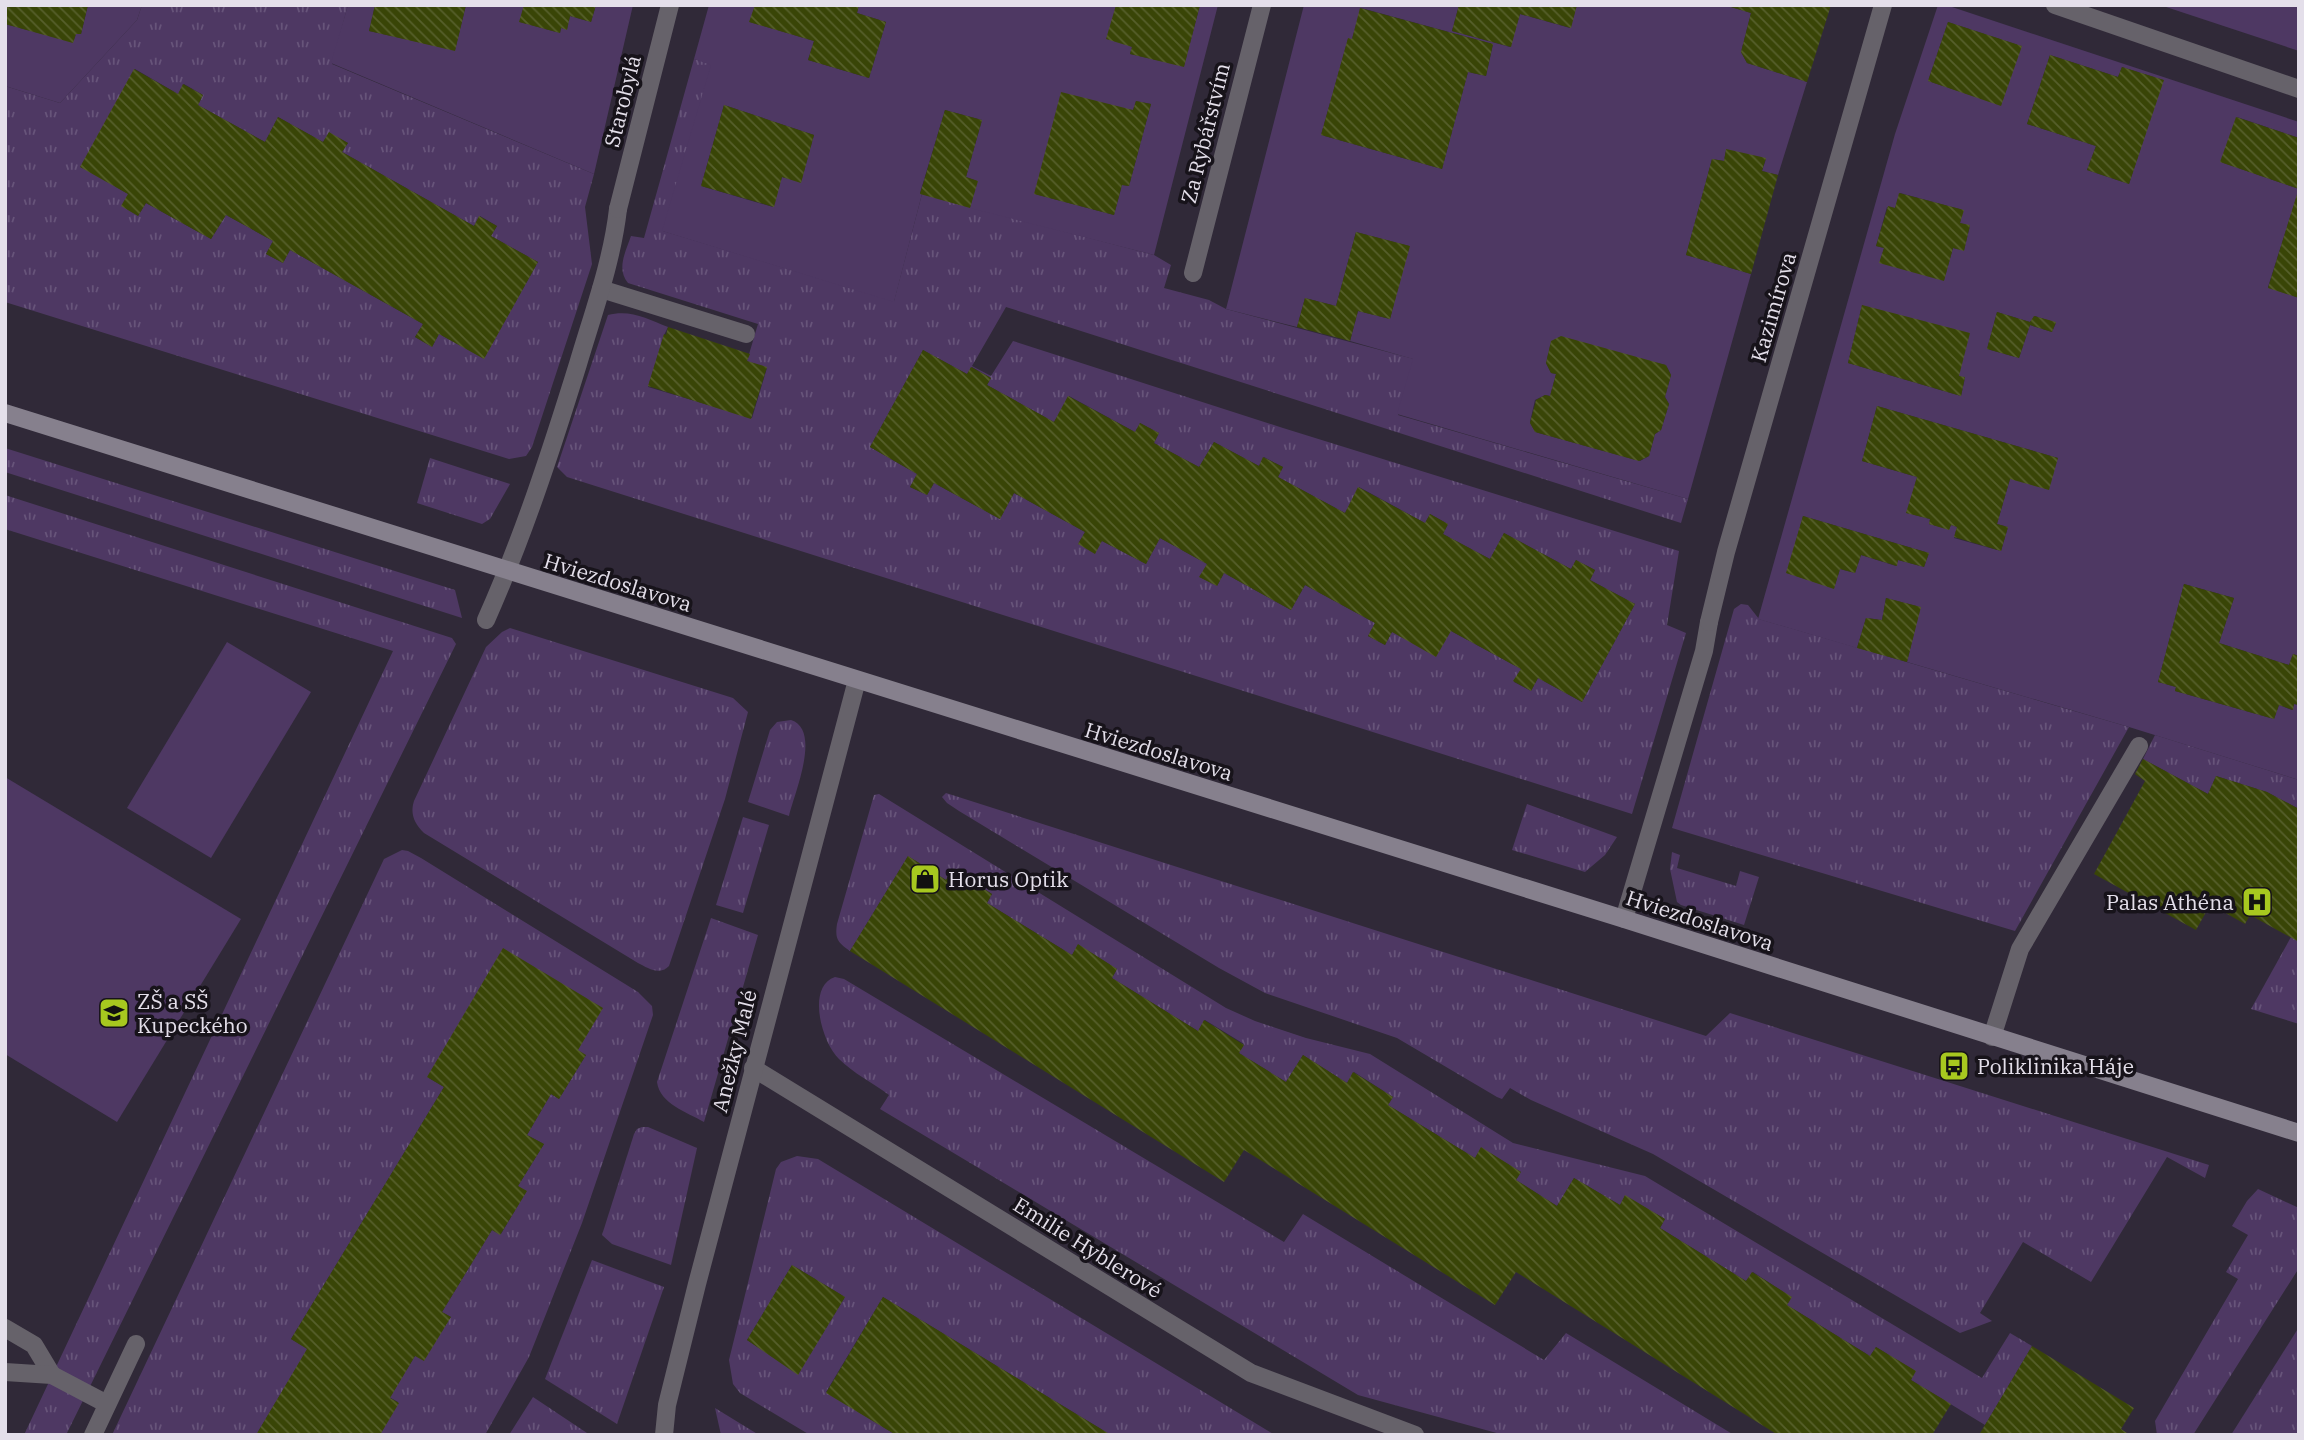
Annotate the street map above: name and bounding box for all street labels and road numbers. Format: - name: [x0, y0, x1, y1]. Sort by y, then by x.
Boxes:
- street label: Starobylá: [597, 52, 647, 150]
- street label: Za Rybářstvím: [1174, 60, 1236, 206]
- street label: Kazimírova: [1744, 249, 1802, 365]
- street label: Hviezdoslavova: [541, 546, 695, 618]
- street label: Hviezdoslavova: [1082, 715, 1236, 787]
- street label: Hviezdoslavova: [1623, 883, 1777, 957]
- street label: Anežky Malé: [705, 987, 763, 1115]
- street label: Emilie Hyblerové: [1008, 1190, 1168, 1304]

